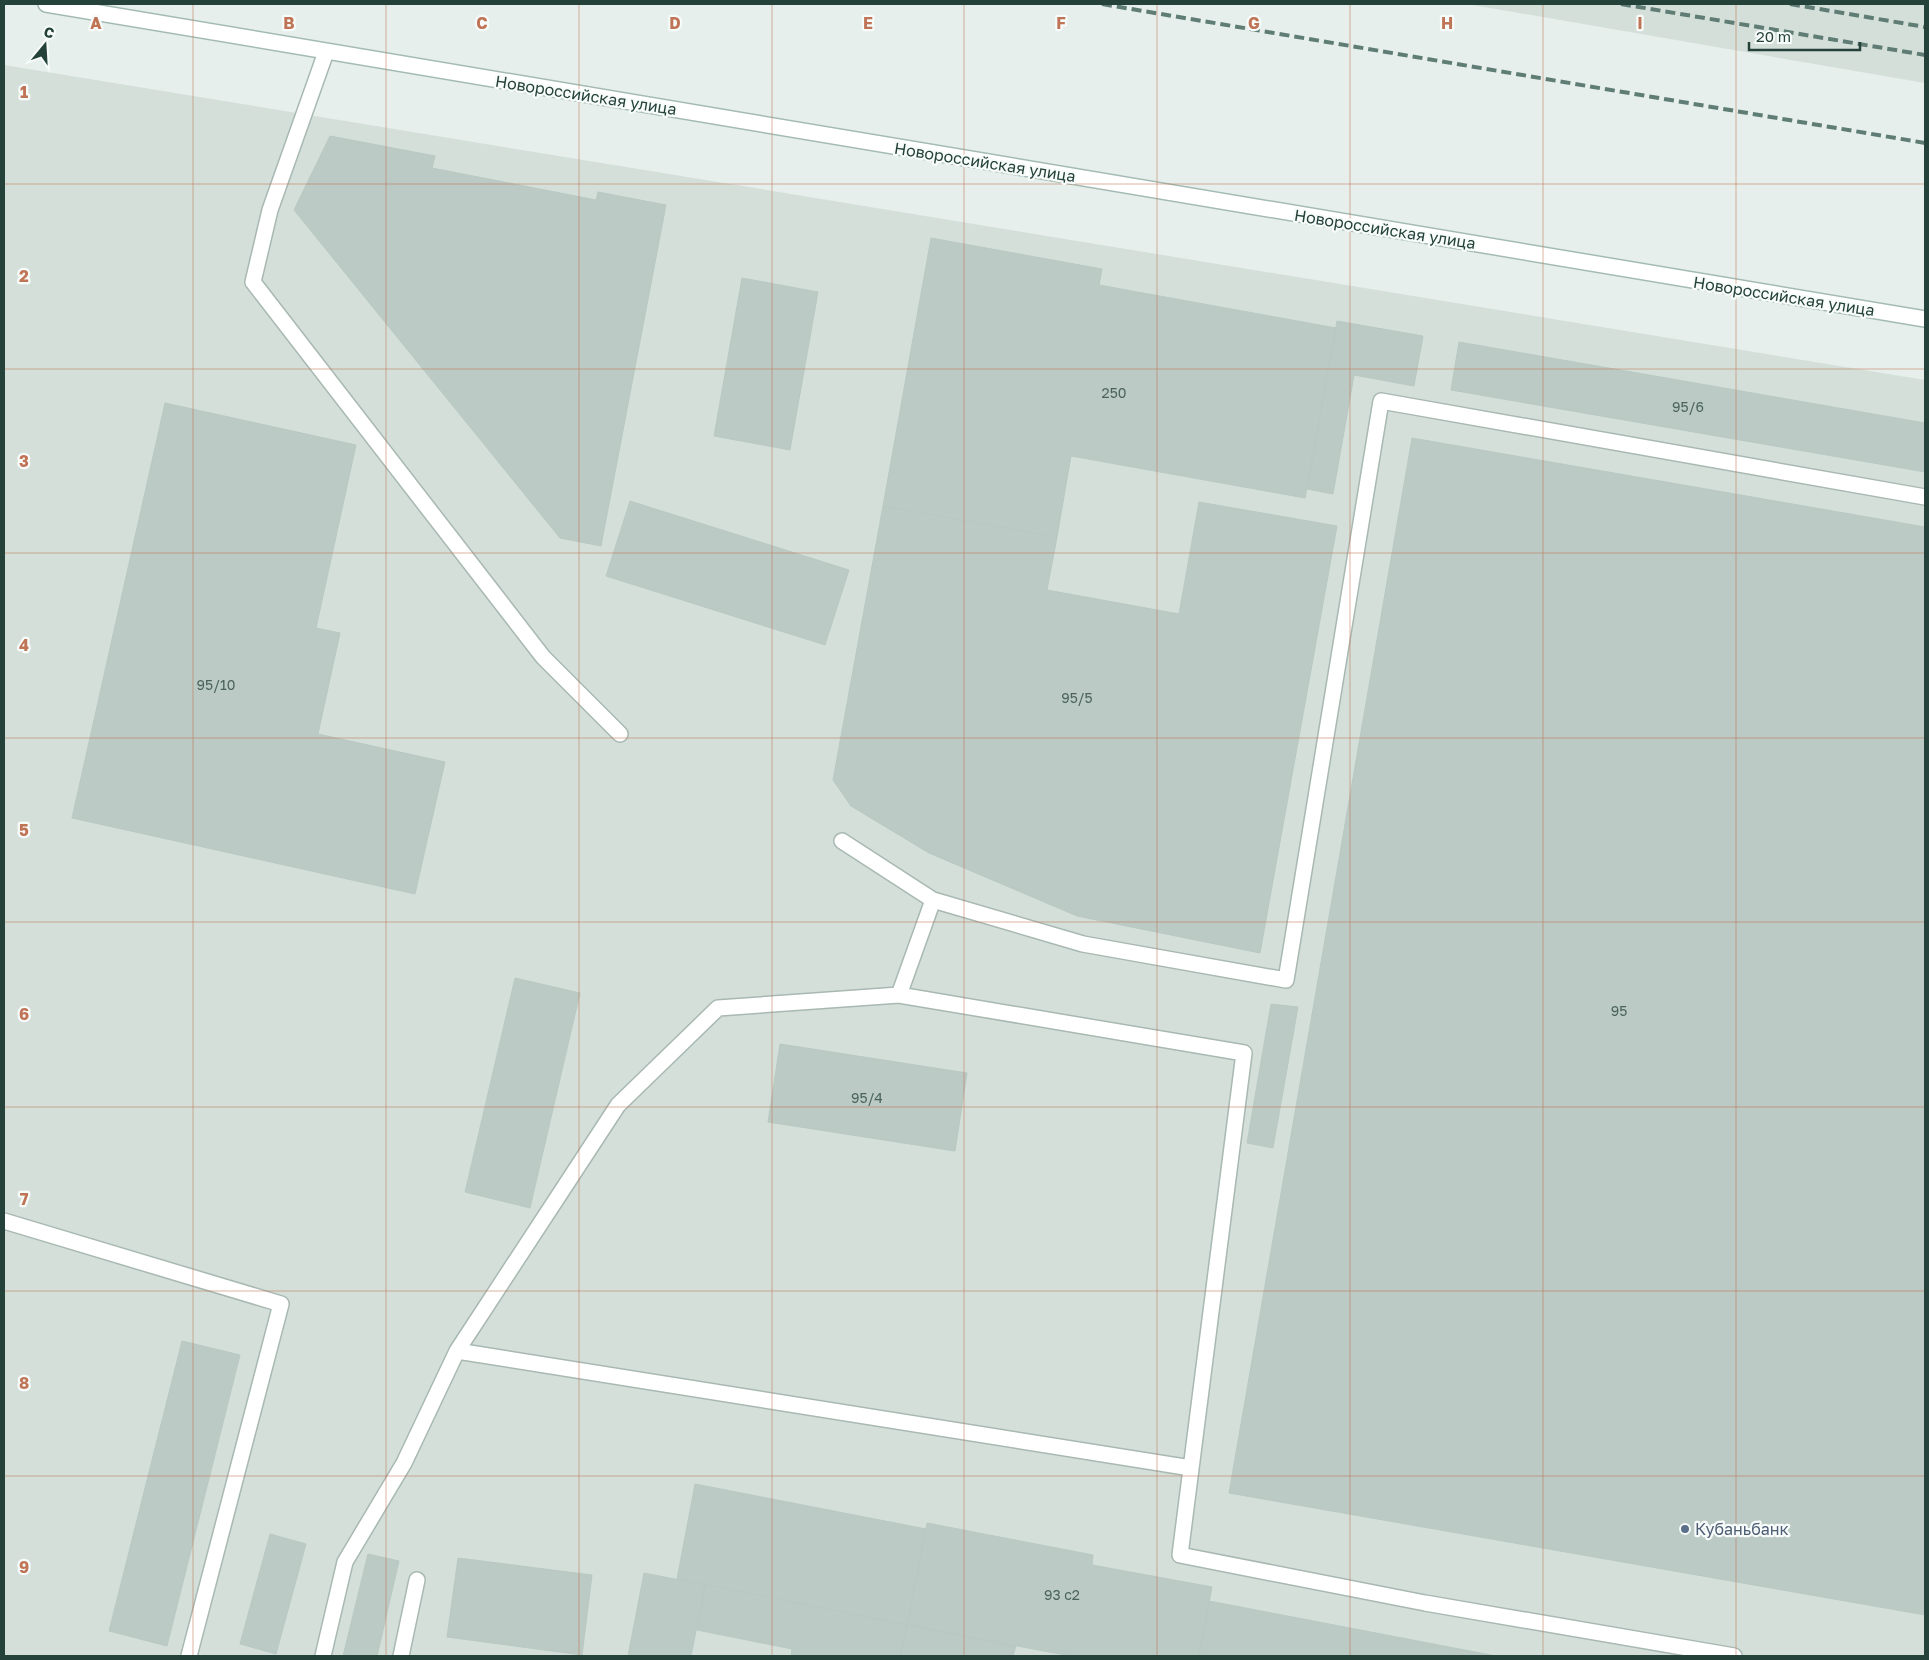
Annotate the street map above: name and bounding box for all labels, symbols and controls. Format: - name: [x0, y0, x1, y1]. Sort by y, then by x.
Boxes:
- text: A: [90, 13, 102, 33]
- text: B: [283, 13, 295, 33]
- text: C: [476, 13, 488, 33]
- text: D: [669, 13, 681, 33]
- text: E: [863, 13, 873, 33]
- text: F: [1056, 13, 1066, 33]
- text: G: [1248, 13, 1260, 33]
- text: H: [1441, 13, 1453, 33]
- text: I: [1637, 13, 1643, 33]
- north arrow: [20, 20, 70, 70]
- scale bar: [1749, 20, 1860, 52]
- text: С: [42, 23, 57, 42]
- text: 20 m: [1756, 27, 1791, 45]
- street label: Новороссийская улица: [494, 71, 678, 119]
- text: 1: [20, 82, 28, 102]
- street label: Новороссийская улица: [893, 138, 1077, 186]
- street label: Новороссийская улица: [1293, 205, 1477, 253]
- text: 2: [19, 266, 29, 286]
- street label: Новороссийская улица: [1692, 272, 1876, 320]
- house number: 250: [1102, 384, 1126, 401]
- house number: 95/6: [1672, 398, 1704, 415]
- text: 3: [19, 451, 29, 471]
- text: 4: [19, 635, 29, 655]
- house number: 95/10: [197, 676, 235, 693]
- house number: 95/5: [1061, 689, 1093, 706]
- text: 5: [19, 820, 29, 840]
- house number: 95: [1611, 1002, 1627, 1019]
- text: 6: [19, 1004, 29, 1024]
- house number: 95/4: [851, 1089, 883, 1106]
- text: 7: [20, 1189, 29, 1209]
- text: 8: [19, 1373, 29, 1393]
- place label: Кубаньбанк: [1695, 1519, 1789, 1539]
- marker: Кубаньбанк: [1679, 1523, 1691, 1535]
- text: 9: [19, 1557, 29, 1577]
- house number: 93 с2: [1044, 1586, 1080, 1603]

